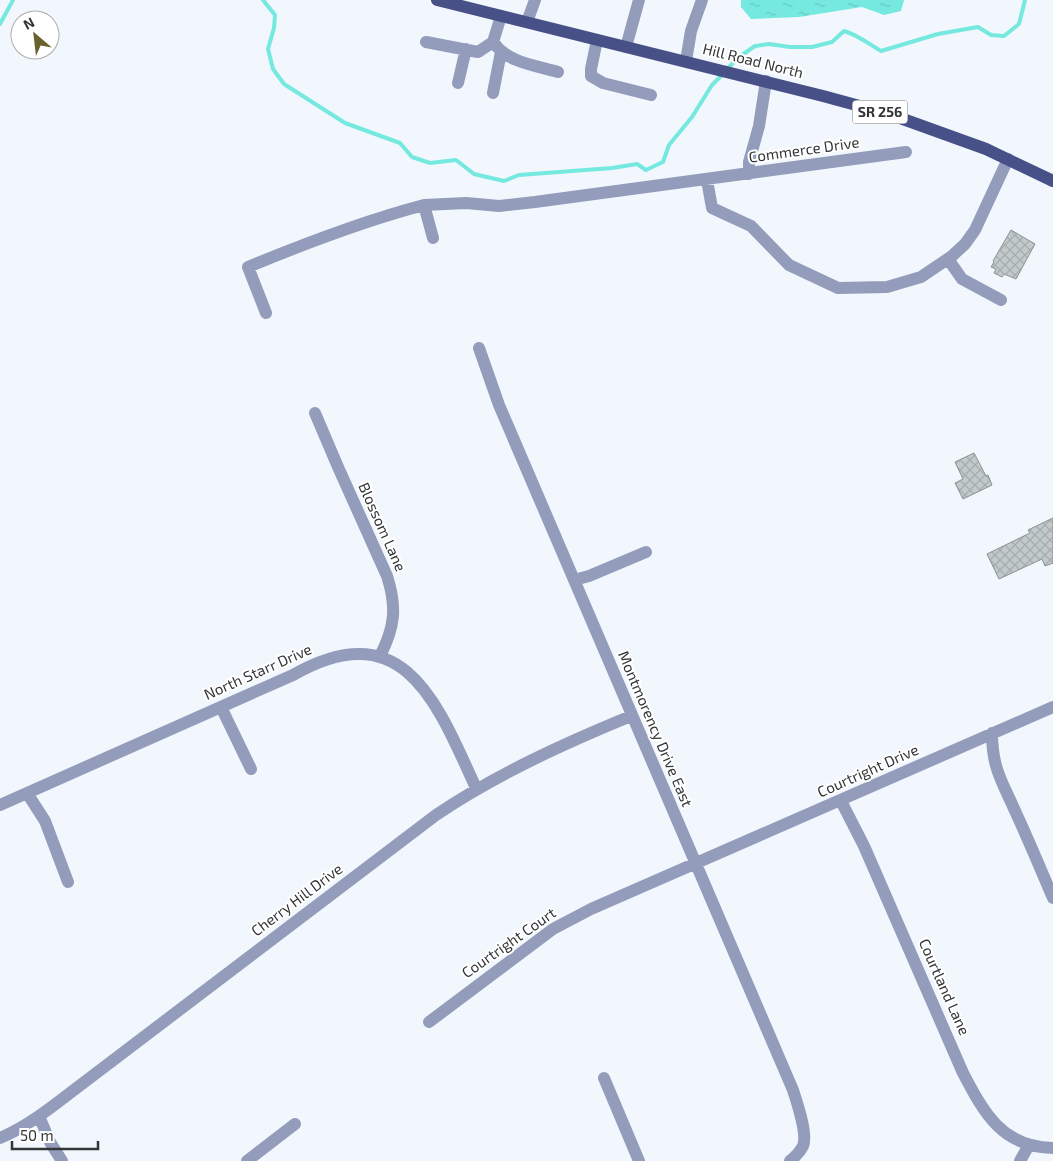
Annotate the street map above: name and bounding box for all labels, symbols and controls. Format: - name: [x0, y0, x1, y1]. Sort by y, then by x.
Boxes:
- north arrow: [10, 10, 60, 60]
- text: N: [20, 13, 37, 33]
- street label: Hill Road North: [701, 39, 805, 81]
- road number: SR 256: [852, 100, 908, 124]
- street label: Commerce Drive: [747, 132, 860, 166]
- street label: Blossom Lane: [355, 479, 411, 574]
- street label: North Starr Drive: [201, 639, 314, 703]
- street label: Montmorency Drive East: [615, 648, 697, 810]
- street label: Courtright Drive: [814, 740, 921, 800]
- street label: Cherry Hill Drive: [247, 859, 346, 939]
- street label: Courtright Court: [458, 903, 559, 981]
- street label: Courtland Lane: [916, 936, 974, 1037]
- scale bar: [12, 1118, 99, 1150]
- text: 50 m: [20, 1126, 54, 1144]

